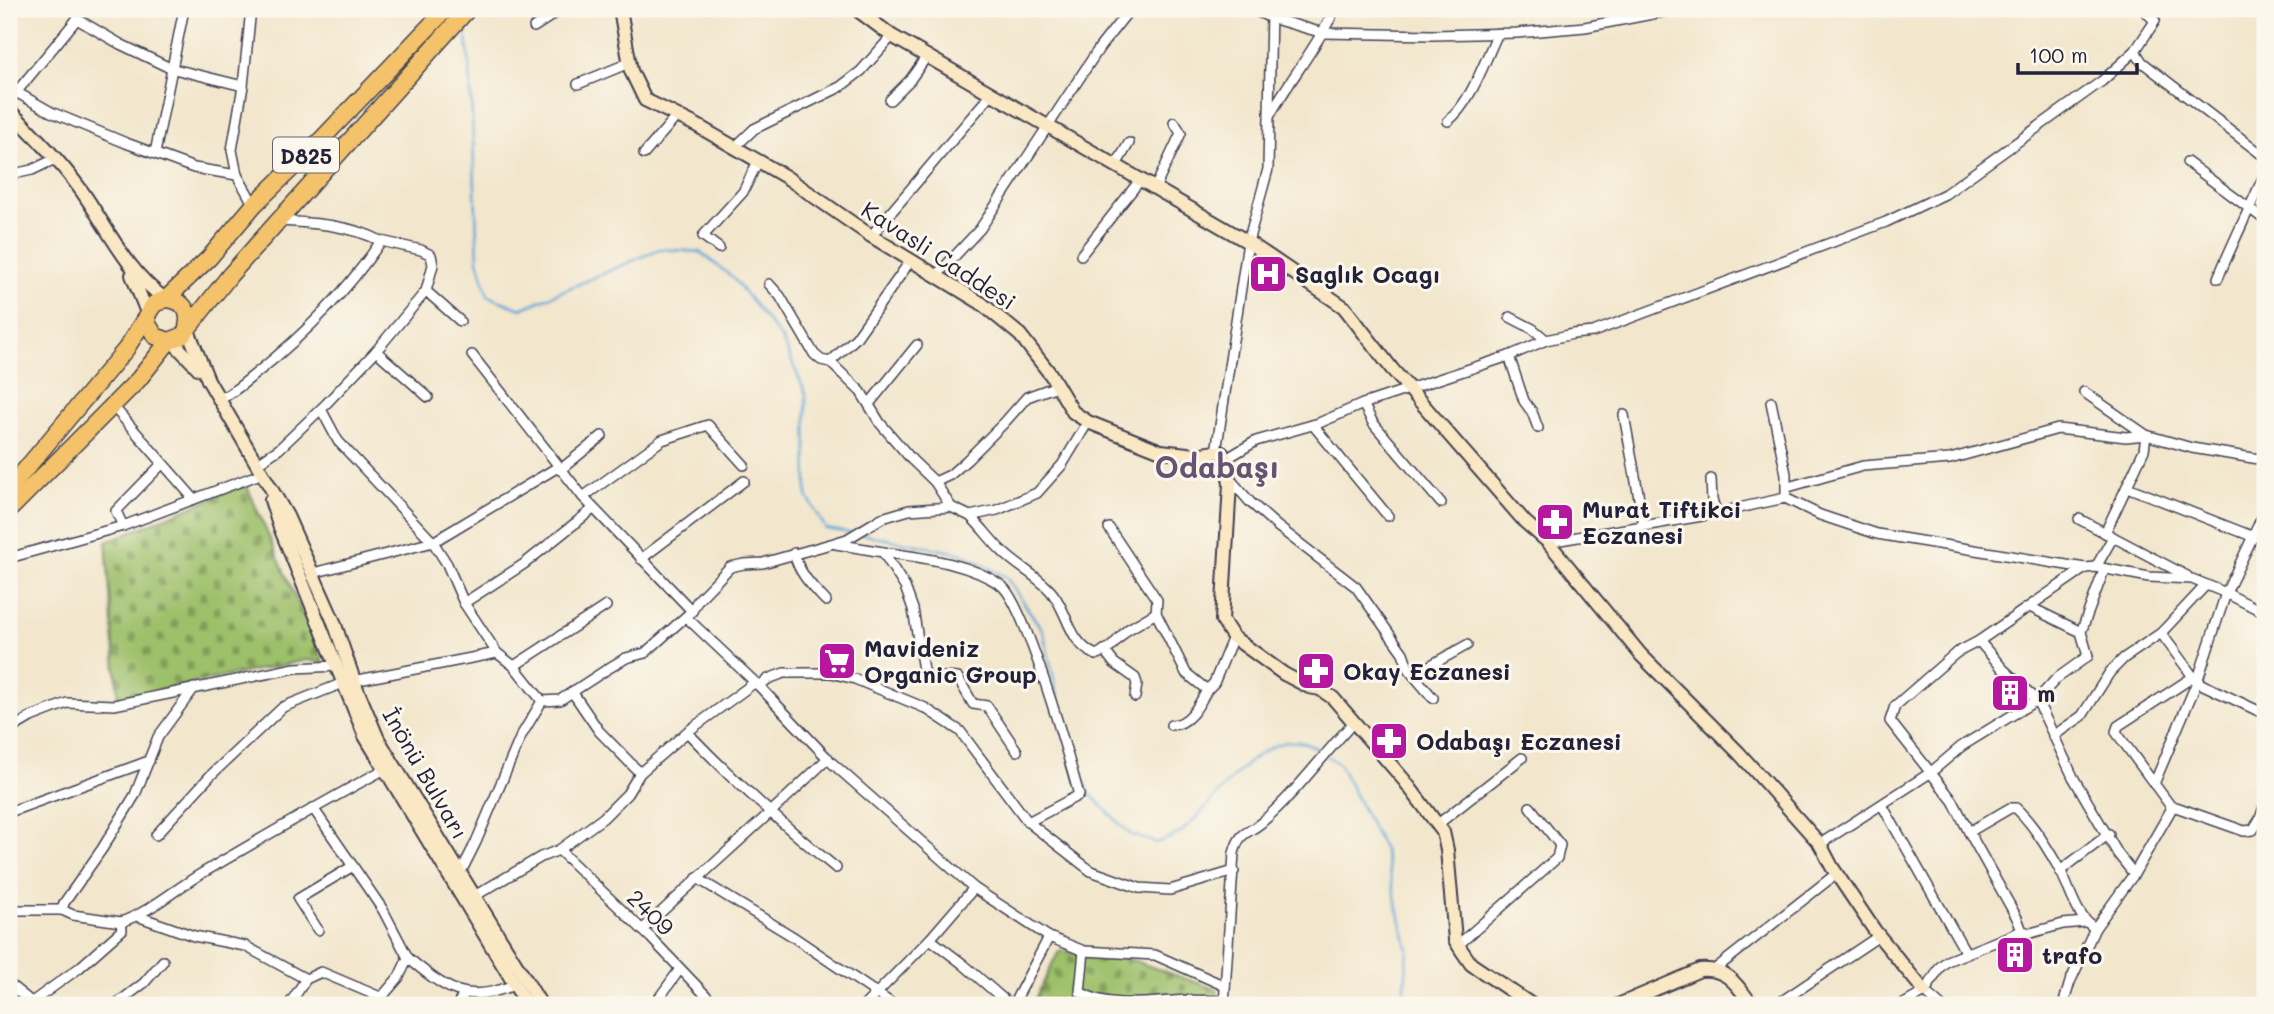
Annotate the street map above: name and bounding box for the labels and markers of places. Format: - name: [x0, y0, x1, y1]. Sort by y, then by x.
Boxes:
- hospital icon: Saglık Ocagı: [1247, 253, 1289, 295]
- place label: Saglık Ocagı: [1295, 259, 1440, 289]
- place label: Murat Tiftikci Eczanesi: [1582, 494, 1742, 550]
- pharmacy icon: Murat Tiftikci Eczanesi: [1534, 501, 1576, 543]
- place label: Mavideniz Organic Group: [864, 633, 1037, 689]
- supermarket icon: Mavideniz Organic Group: [816, 640, 858, 682]
- pharmacy icon: Okay Eczanesi: [1295, 650, 1337, 692]
- place label: Okay Eczanesi: [1343, 656, 1511, 686]
- building icon: m: [1989, 672, 2031, 714]
- place label: m: [2037, 678, 2055, 708]
- pharmacy icon: Odabaşı Eczanesi: [1368, 720, 1410, 762]
- place label: Odabaşı Eczanesi: [1416, 726, 1622, 757]
- building icon: trafo: [1994, 934, 2036, 976]
- place label: trafo: [2042, 940, 2102, 970]

